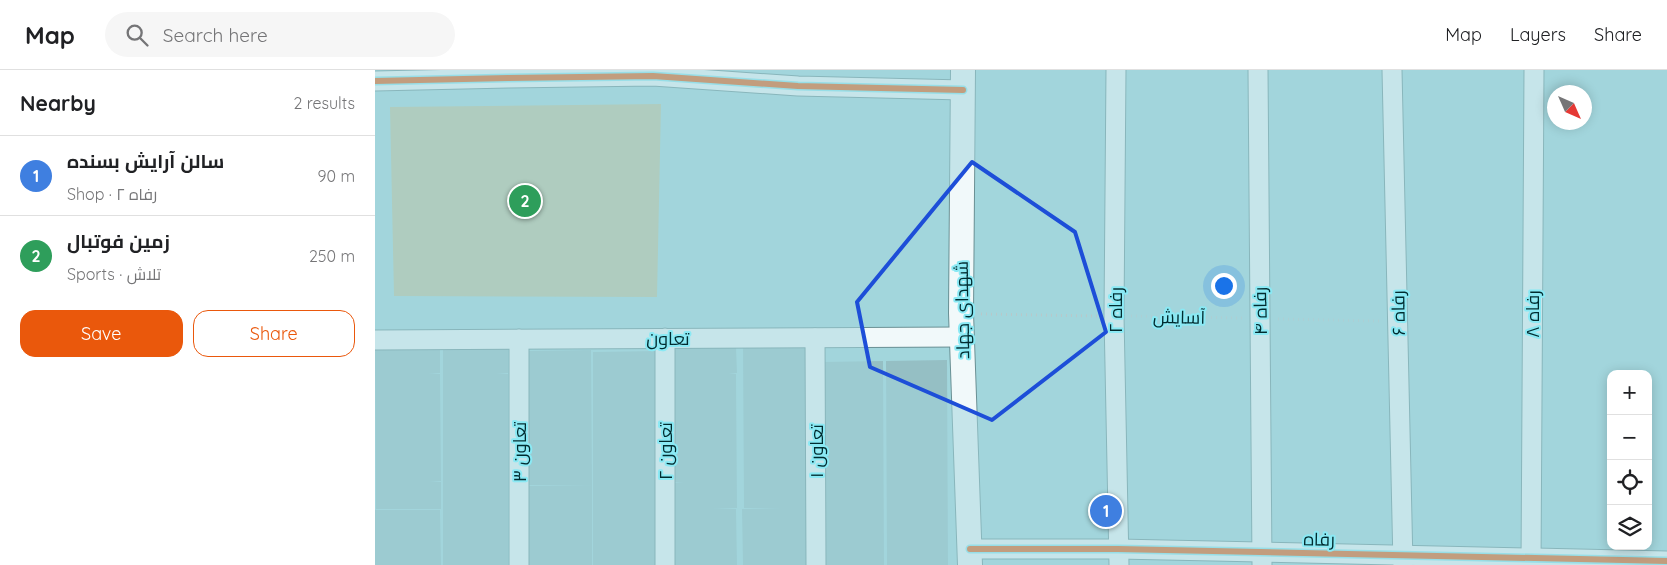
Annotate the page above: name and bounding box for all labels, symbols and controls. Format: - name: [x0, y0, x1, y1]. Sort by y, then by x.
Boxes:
- search box: [105, 12, 455, 57]
- text: Map: [25, 20, 75, 50]
- icon: search: [123, 21, 151, 49]
- text: Search here: [163, 23, 268, 47]
- text: Map: [1445, 23, 1482, 46]
- text: Layers: [1510, 23, 1566, 46]
- text: Share: [1594, 23, 1642, 46]
- north arrow: [1547, 85, 1592, 130]
- text: Nearby: [20, 90, 96, 116]
- text: 2 results: [293, 93, 355, 113]
- text: سالن آرایش بسنده: [67, 149, 224, 173]
- text: 1: [33, 166, 39, 186]
- text: 90 m: [318, 166, 355, 186]
- pin: 2: [509, 182, 541, 220]
- text: Shop · رفاه ۲: [67, 184, 157, 204]
- text: زمین فوتبال: [67, 229, 170, 253]
- text: 2: [31, 246, 41, 266]
- text: 250 m: [309, 246, 355, 266]
- street label: شهدای جهاد: [950, 261, 974, 359]
- text: Sports · تلاش: [67, 264, 161, 284]
- your location: [1211, 273, 1237, 299]
- street label: رفاه ۲: [1104, 287, 1127, 333]
- street label: رفاه ۴: [1248, 287, 1272, 335]
- street label: رفاه ۶: [1386, 290, 1410, 336]
- street label: رفاه ۸: [1521, 290, 1544, 338]
- street label: آسایش: [1153, 305, 1205, 329]
- button: Save: [20, 310, 183, 357]
- button: Share: [193, 310, 355, 357]
- street label: تعاون: [646, 327, 690, 350]
- map controls: [1607, 370, 1652, 550]
- button: +: [1607, 370, 1652, 415]
- button: −: [1607, 415, 1652, 460]
- street label: تعاون ۳: [508, 422, 531, 482]
- street label: تعاون ۲: [654, 422, 677, 480]
- street label: تعاون ۱: [805, 424, 828, 478]
- button: locate: [1607, 460, 1652, 505]
- pin: 1: [1090, 492, 1122, 530]
- button: layers: [1607, 505, 1652, 550]
- street label: رفاه: [1303, 527, 1335, 551]

